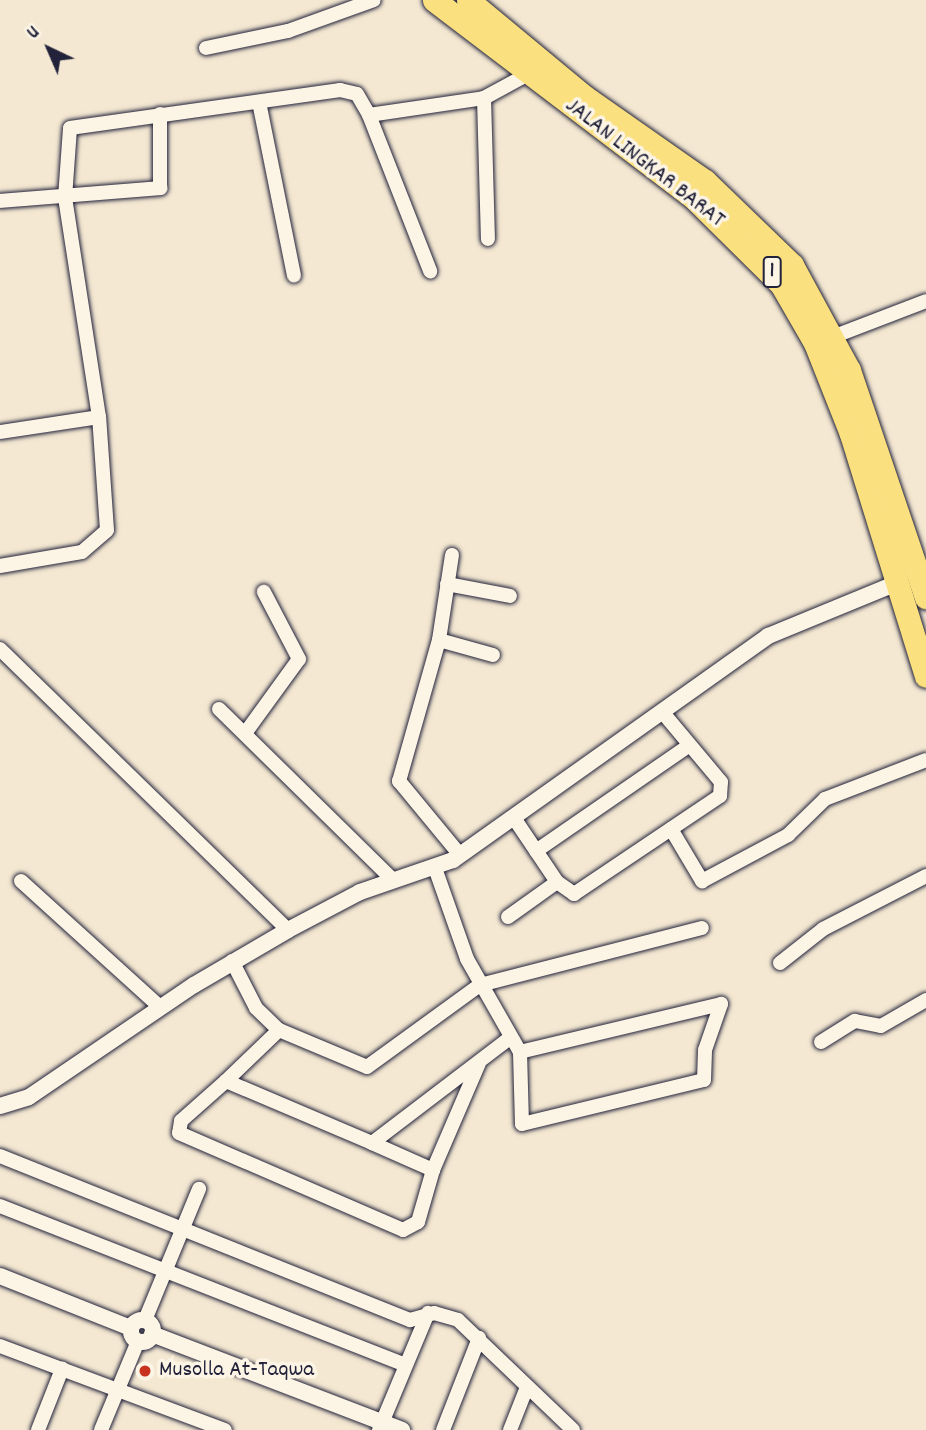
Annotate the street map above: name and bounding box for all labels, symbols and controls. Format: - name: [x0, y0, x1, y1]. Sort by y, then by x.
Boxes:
- north arrow: [14, 14, 84, 84]
- text: U: [21, 21, 47, 46]
- street label: JALAN LINGKAR BARAT: [559, 93, 729, 235]
- road number: 1: [762, 254, 782, 290]
- place label: Musolla At-Taqwa: [159, 1357, 314, 1385]
- marker: Musolla At-Taqwa: [137, 1363, 153, 1379]

